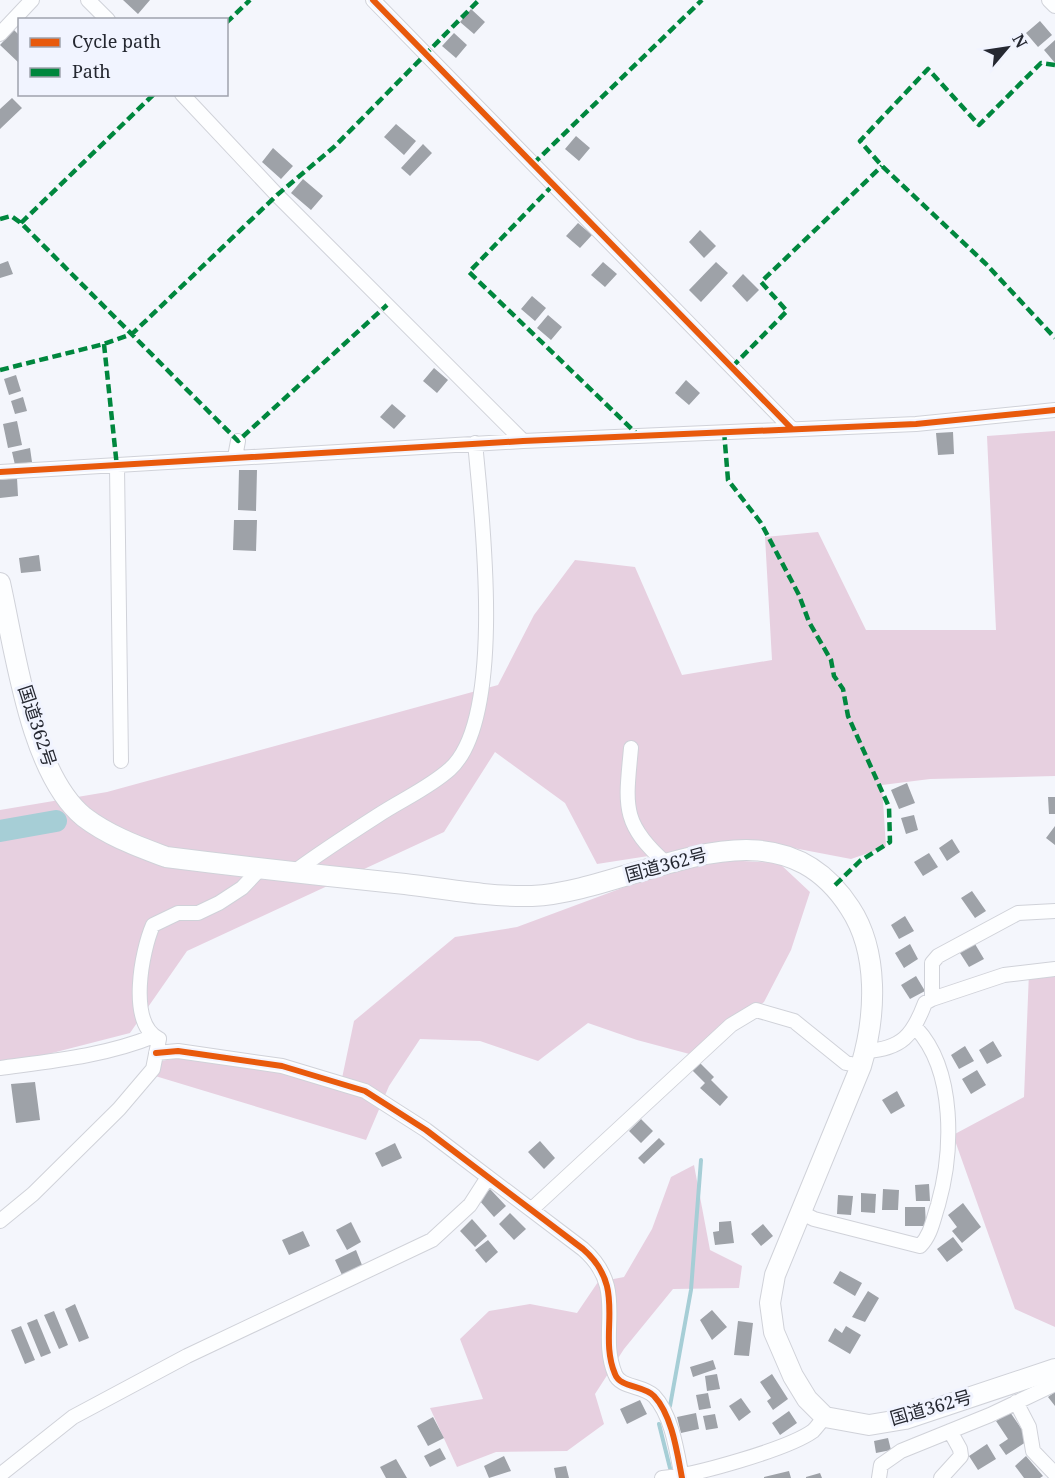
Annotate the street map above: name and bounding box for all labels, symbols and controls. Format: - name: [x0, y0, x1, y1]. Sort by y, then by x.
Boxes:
- legend: [18, 18, 228, 96]
- north arrow: [977, 18, 1037, 78]
- text: Cycle path: [72, 29, 161, 53]
- text: N: [1007, 30, 1033, 52]
- text: Path: [72, 59, 111, 83]
- street label: 国道362号: [14, 682, 62, 769]
- street label: 国道362号: [622, 842, 710, 887]
- street label: 国道362号: [887, 1384, 974, 1430]

